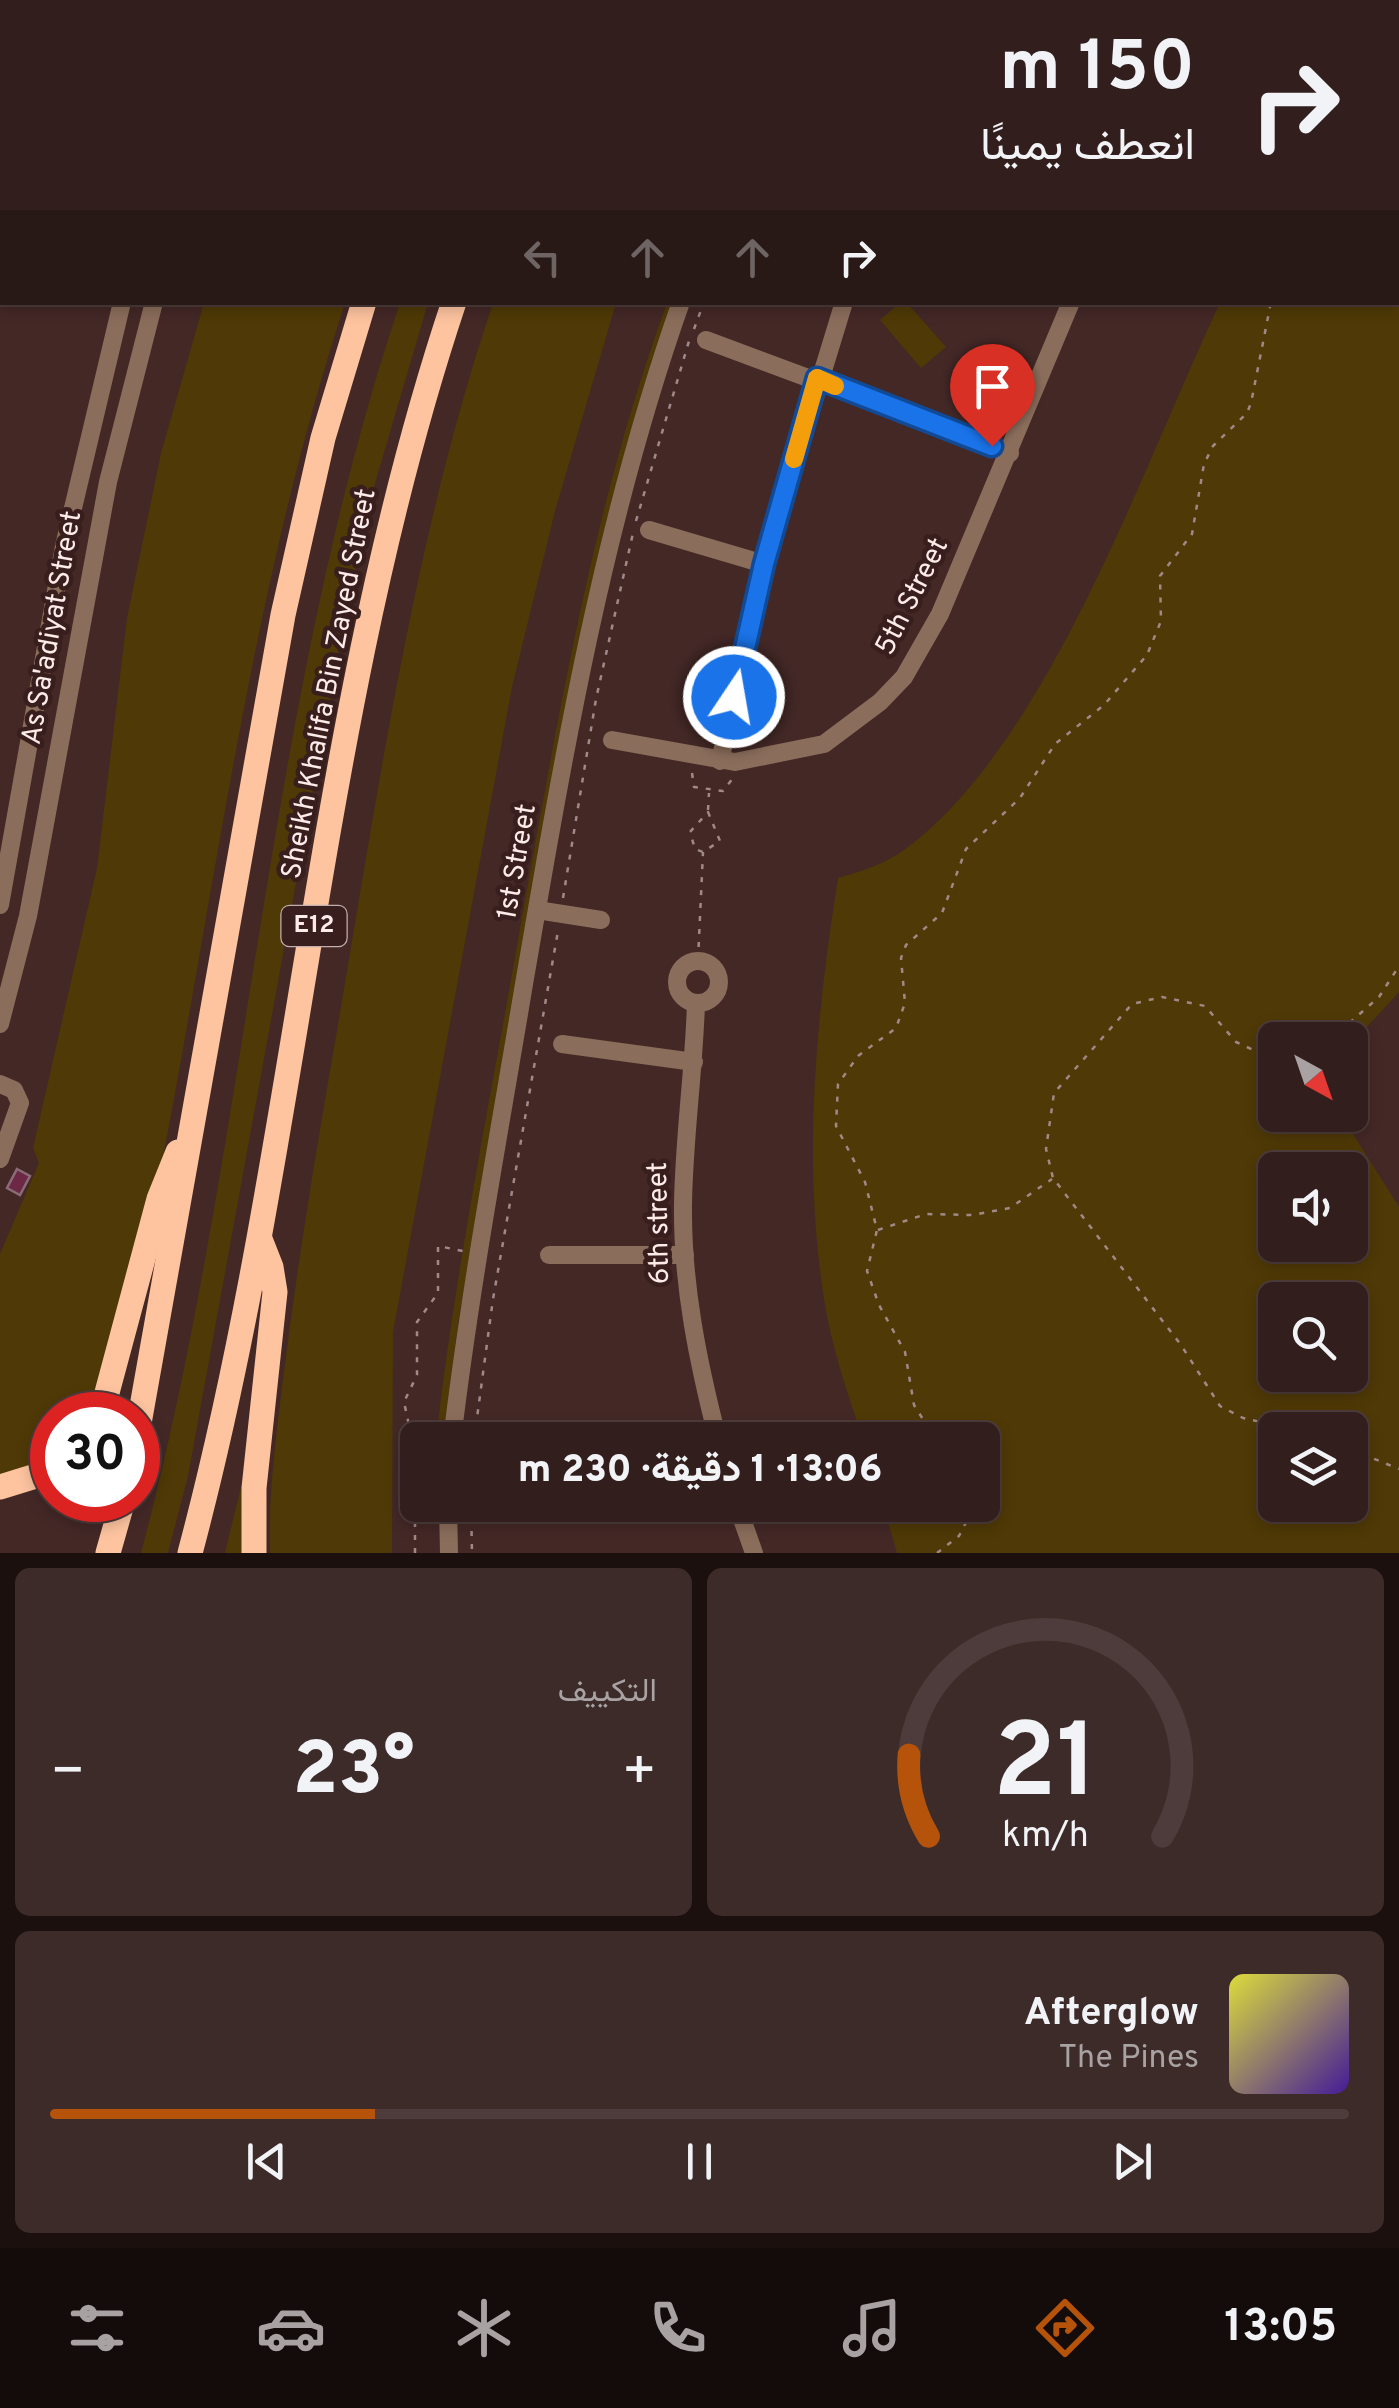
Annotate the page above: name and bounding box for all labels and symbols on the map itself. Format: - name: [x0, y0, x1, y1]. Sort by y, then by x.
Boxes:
- pin: [950, 344, 1035, 447]
- street label: Sheikh Khalifa Bin Zayed Street: [274, 486, 386, 882]
- street label: As Sa'adiyat Street: [15, 508, 91, 748]
- street label: 5th Street: [868, 532, 958, 662]
- position arrow: [682, 645, 786, 749]
- street label: 1st Street: [490, 801, 546, 923]
- road number: E12: [282, 906, 346, 946]
- north arrow: [1258, 1022, 1368, 1132]
- street label: 6th street: [641, 1161, 679, 1285]
- speed limit sign: 30: [30, 1392, 160, 1522]

